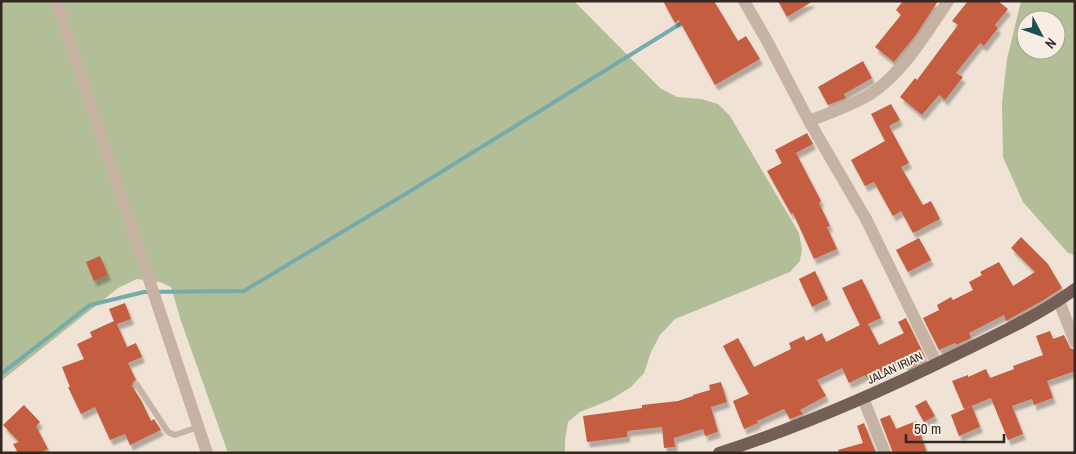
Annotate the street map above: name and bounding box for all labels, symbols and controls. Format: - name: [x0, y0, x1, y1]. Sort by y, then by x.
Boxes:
- north arrow: [1016, 10, 1066, 60]
- text: N: [1041, 34, 1060, 53]
- street label: JALAN IRIAN: [865, 348, 925, 388]
- scale bar: [906, 412, 1004, 444]
- text: 50 m: [914, 418, 941, 439]

